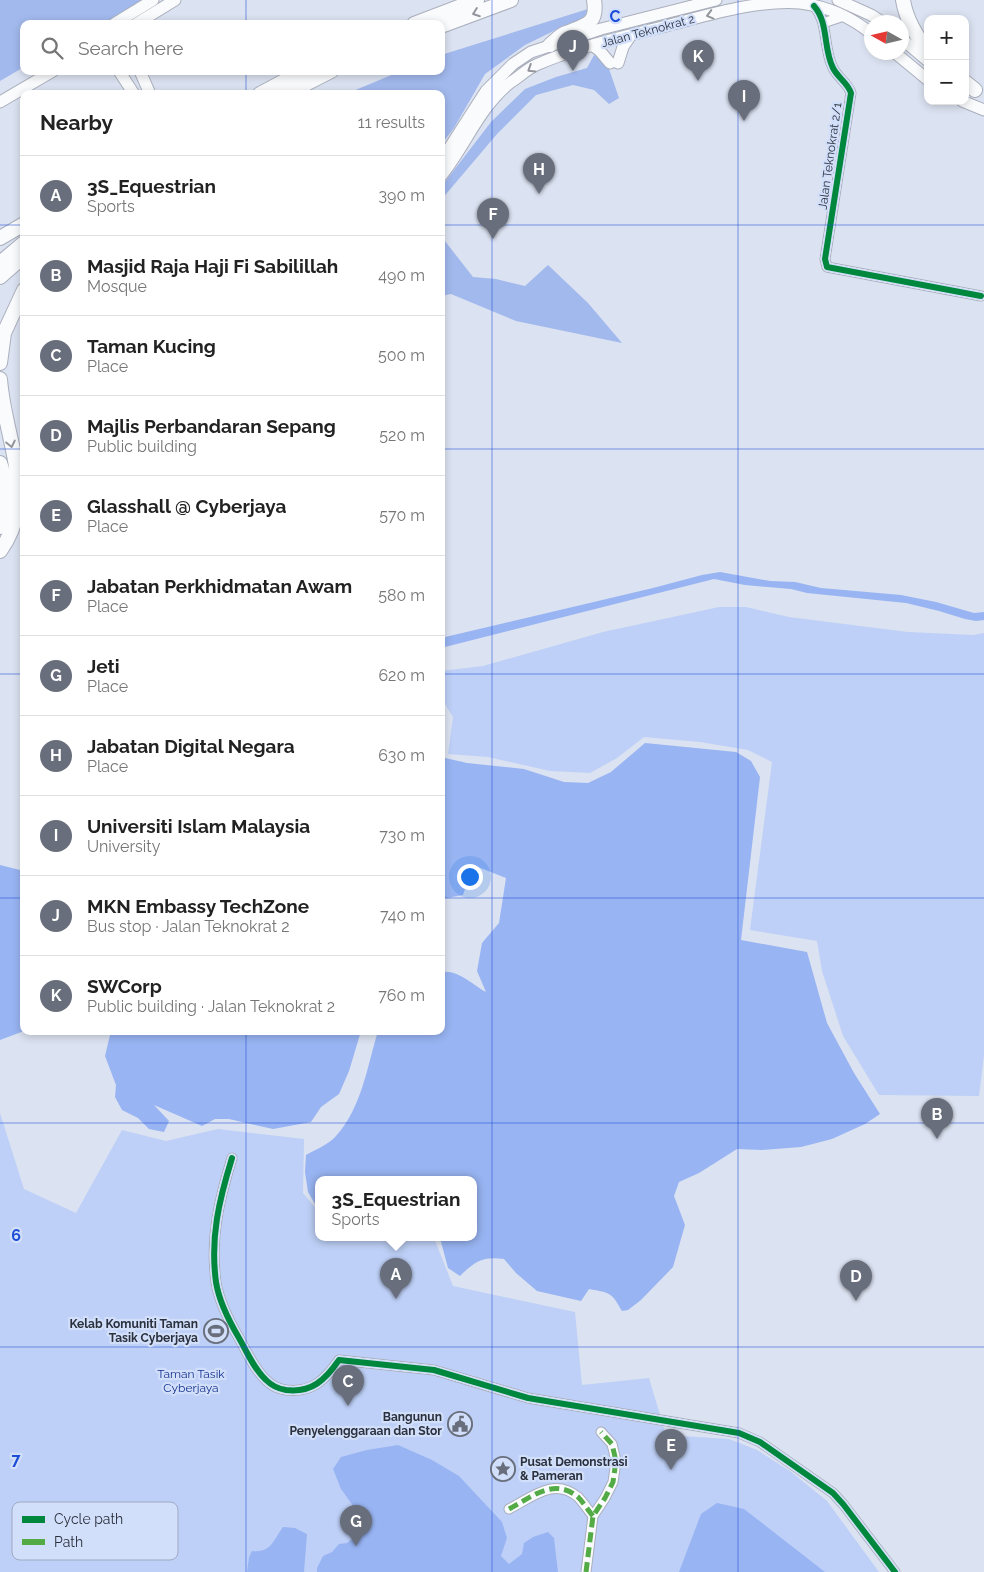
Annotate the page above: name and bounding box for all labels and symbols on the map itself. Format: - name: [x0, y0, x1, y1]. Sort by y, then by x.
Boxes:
- one-way arrow: [472, 7, 481, 17]
- text: C: [610, 7, 621, 26]
- one-way arrow: [706, 9, 714, 19]
- street label: Jalan Teknokrat 2: [600, 12, 696, 50]
- north arrow: [864, 15, 909, 60]
- pin: J: [557, 30, 589, 71]
- pin: K: [682, 40, 714, 81]
- one-way arrow: [527, 62, 536, 72]
- pin: I: [728, 80, 760, 121]
- street label: Jalan Teknokrat 2/1: [816, 102, 844, 210]
- pin: H: [523, 153, 555, 194]
- pin: F: [477, 198, 509, 239]
- one-way arrow: [5, 440, 16, 449]
- your location: [457, 864, 483, 890]
- pin: B: [921, 1098, 953, 1139]
- text: 6: [11, 1226, 21, 1245]
- pin: A: [380, 1258, 412, 1299]
- pin: D: [840, 1260, 872, 1301]
- place label: Kelab Komuniti Taman Tasik Cyberjaya: [69, 1317, 198, 1345]
- sports icon: Kelab Komuniti Taman Tasik Cyberjaya: [203, 1318, 229, 1344]
- pin: C: [332, 1365, 364, 1406]
- park label: Taman Tasik Cyberjaya: [157, 1367, 225, 1395]
- place label: Bangunun Penyelenggaraan dan Stor: [289, 1410, 442, 1438]
- public building icon: Bangunun Penyelenggaraan dan Stor: [447, 1411, 473, 1437]
- pin: E: [655, 1429, 687, 1470]
- text: 7: [12, 1450, 21, 1469]
- place label: Pusat Demonstrasi & Pameran: [520, 1455, 628, 1483]
- place icon: Pusat Demonstrasi & Pameran: [490, 1456, 516, 1482]
- legend: [12, 1502, 178, 1560]
- pin: G: [340, 1505, 372, 1546]
- text: Cycle path: [54, 1511, 123, 1527]
- text: Path: [54, 1534, 83, 1550]

